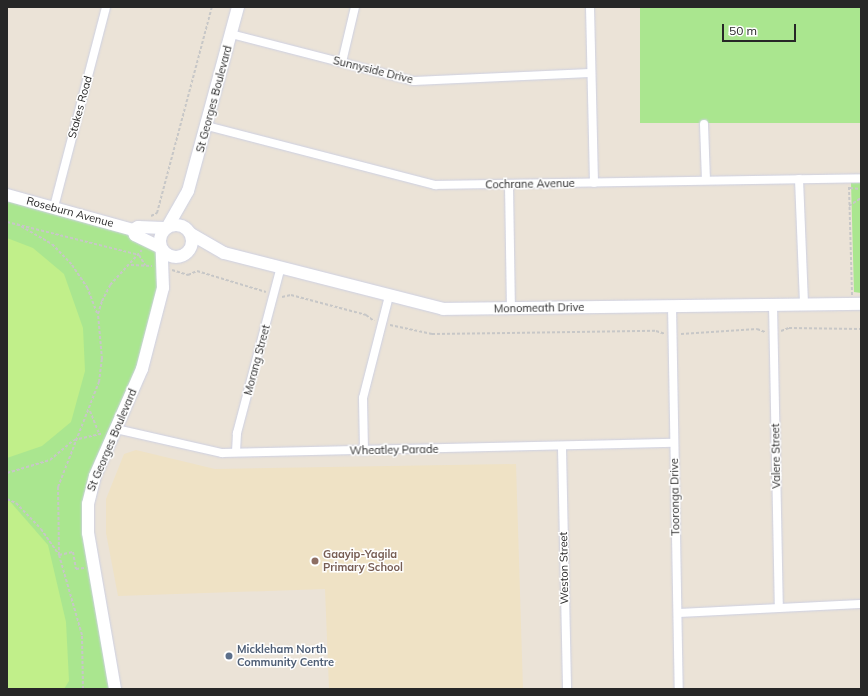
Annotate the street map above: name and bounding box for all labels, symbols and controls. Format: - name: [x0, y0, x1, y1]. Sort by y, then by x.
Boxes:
- scale bar: [724, 16, 798, 42]
- text: 50 m: [729, 23, 757, 38]
- street label: St Georges Boulevard: [193, 44, 235, 154]
- street label: Sunnyside Drive: [332, 54, 414, 86]
- street label: Stakes Road: [65, 74, 95, 140]
- street label: Cochrane Avenue: [485, 177, 575, 191]
- street label: Roseburn Avenue: [25, 194, 115, 230]
- street label: Monomeath Drive: [494, 301, 584, 315]
- street label: Morang Street: [241, 323, 273, 397]
- street label: St Georges Boulevard: [84, 387, 140, 493]
- street label: Valere Street: [769, 423, 783, 489]
- street label: Wheatley Parade: [349, 443, 439, 457]
- street label: Tooronga Drive: [668, 458, 682, 536]
- street label: Weston Street: [557, 531, 571, 605]
- place label: Gaayip-Yagila Primary School: [323, 548, 403, 574]
- marker: Gaayip-Yagila Primary School: [310, 556, 320, 566]
- place label: Mickleham North Community Centre: [237, 643, 334, 669]
- marker: Mickleham North Community Centre: [224, 651, 234, 661]

